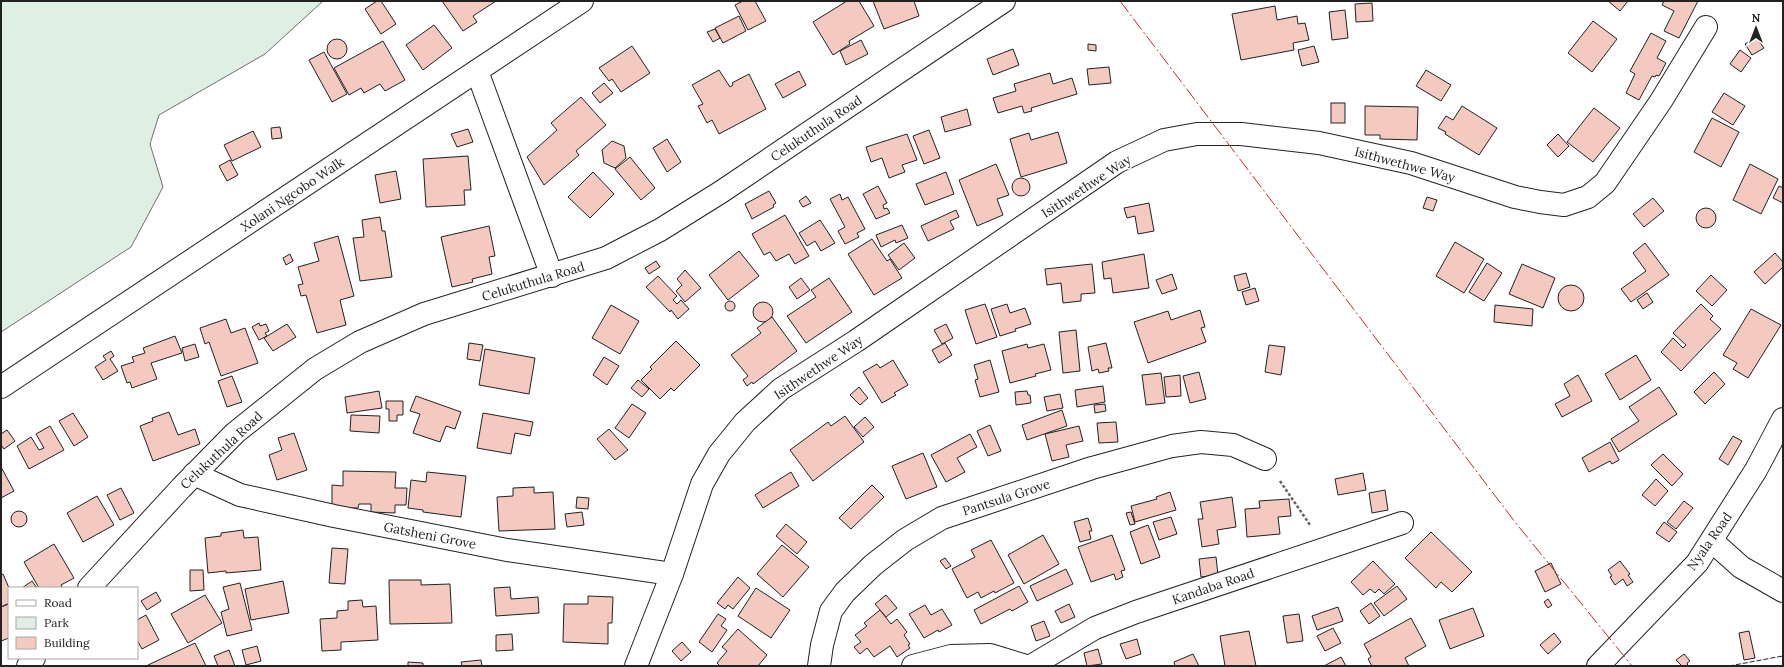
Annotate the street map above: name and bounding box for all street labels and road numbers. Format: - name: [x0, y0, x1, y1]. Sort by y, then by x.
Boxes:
- street label: Celukuthula Road: [767, 91, 865, 165]
- street label: Isithwethwe Way: [1353, 143, 1457, 186]
- street label: Isithwethwe Way: [1038, 151, 1134, 222]
- street label: Xolani Ngcobo Walk: [237, 154, 347, 235]
- street label: Celukuthula Road: [480, 258, 587, 305]
- street label: Isithwethwe Way: [771, 331, 866, 403]
- street label: Celukuthula Road: [177, 408, 266, 493]
- street label: Pantsula Grove: [960, 475, 1052, 520]
- street label: Nyala Road: [1683, 509, 1736, 574]
- street label: Gatsheni Grove: [382, 518, 478, 553]
- street label: Kandaba Road: [1170, 564, 1257, 608]

